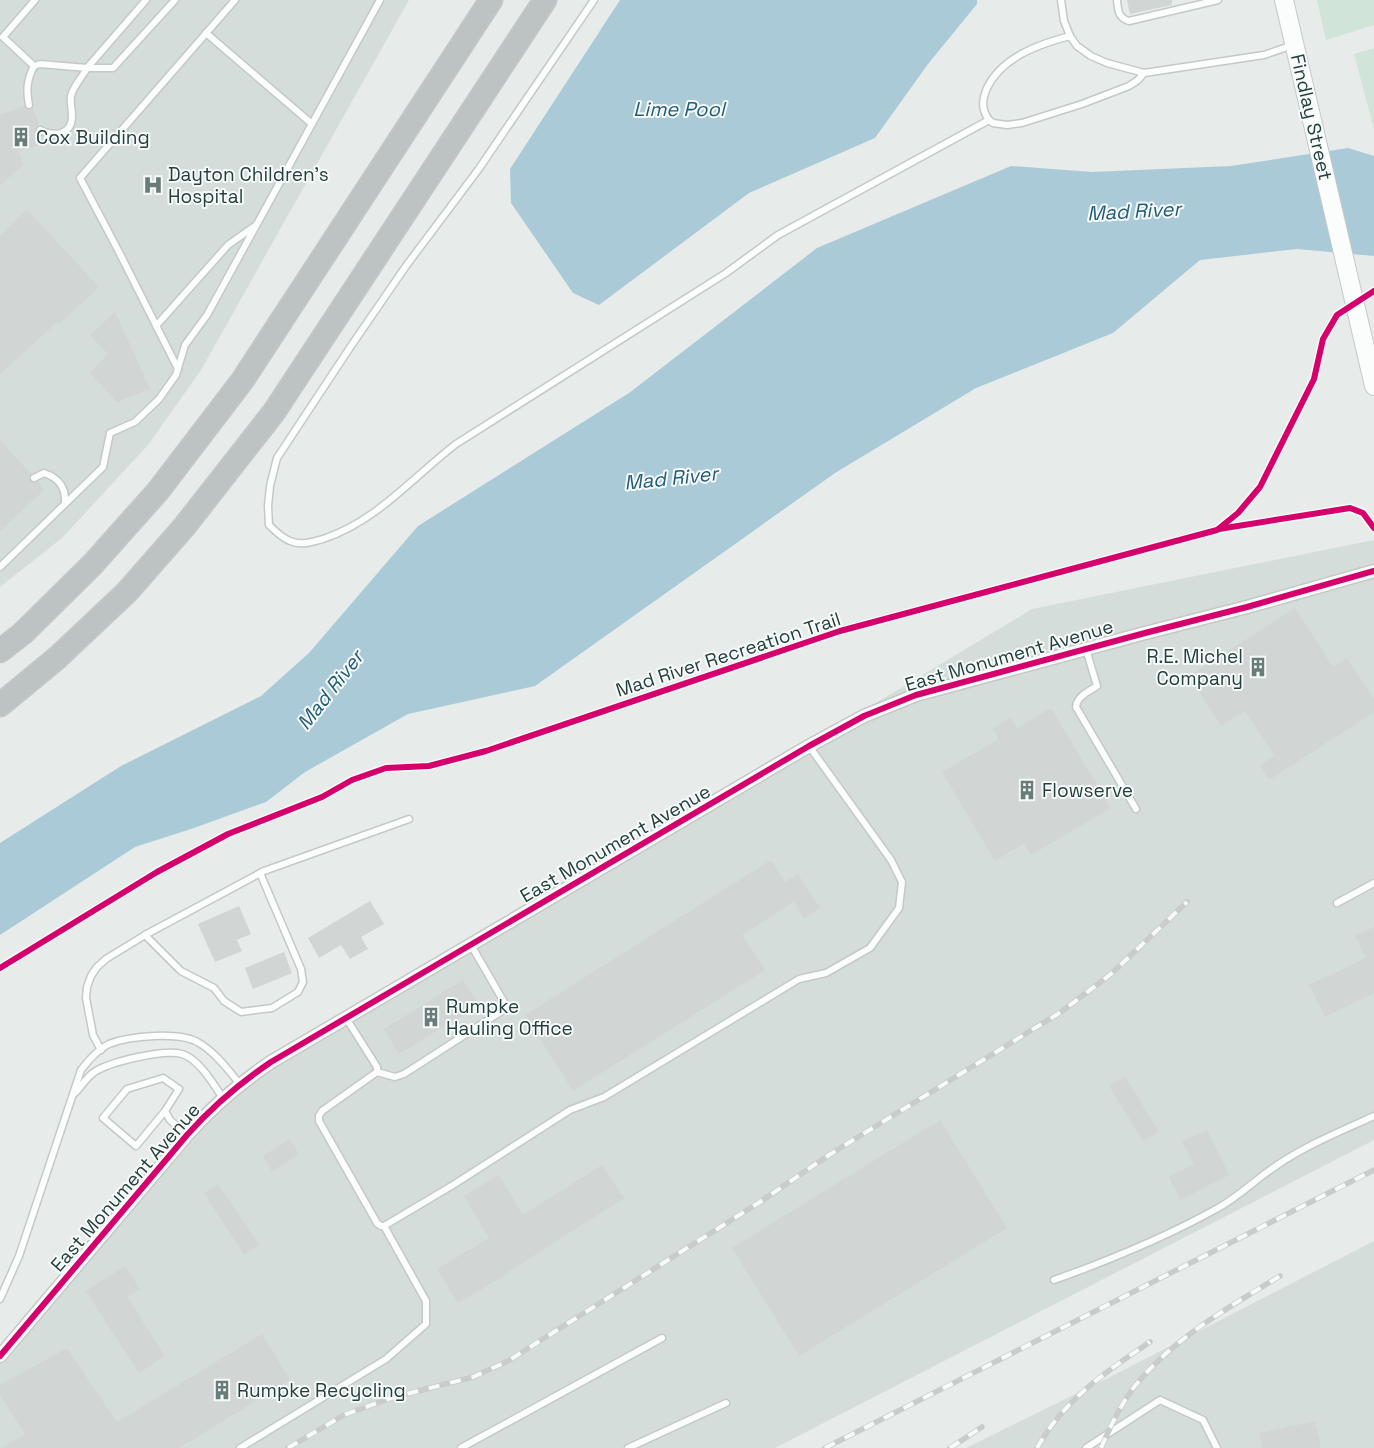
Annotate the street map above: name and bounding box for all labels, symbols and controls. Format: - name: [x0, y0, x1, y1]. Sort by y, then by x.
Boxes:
- street label: Findlay Street: [1285, 52, 1338, 183]
- water label: Lime Pool: [633, 96, 727, 122]
- place label: Cox Building: [36, 125, 150, 150]
- building icon: Cox Building: [10, 126, 32, 148]
- place label: Dayton Children’s Hospital: [168, 162, 329, 209]
- hospital icon: Dayton Children’s Hospital: [142, 174, 164, 196]
- water label: Mad River: [1086, 195, 1184, 226]
- water label: Mad River: [623, 460, 721, 496]
- street label: Mad River Recreation Trail: [613, 606, 844, 703]
- street label: East Monument Avenue: [902, 614, 1116, 697]
- water label: Mad River: [291, 643, 371, 735]
- place label: R.E. Michel Company: [1146, 644, 1243, 691]
- building icon: R.E. Michel Company: [1247, 656, 1269, 678]
- place label: Flowserve: [1042, 778, 1133, 803]
- street label: East Monument Avenue: [516, 779, 715, 908]
- building icon: Flowserve: [1016, 779, 1038, 801]
- place label: Rumpke Hauling Office: [446, 994, 573, 1041]
- building icon: Rumpke Hauling Office: [420, 1006, 442, 1028]
- street label: East Monument Avenue: [45, 1098, 206, 1277]
- place label: Rumpke Recycling: [237, 1378, 406, 1403]
- building icon: Rumpke Recycling: [211, 1379, 233, 1401]

